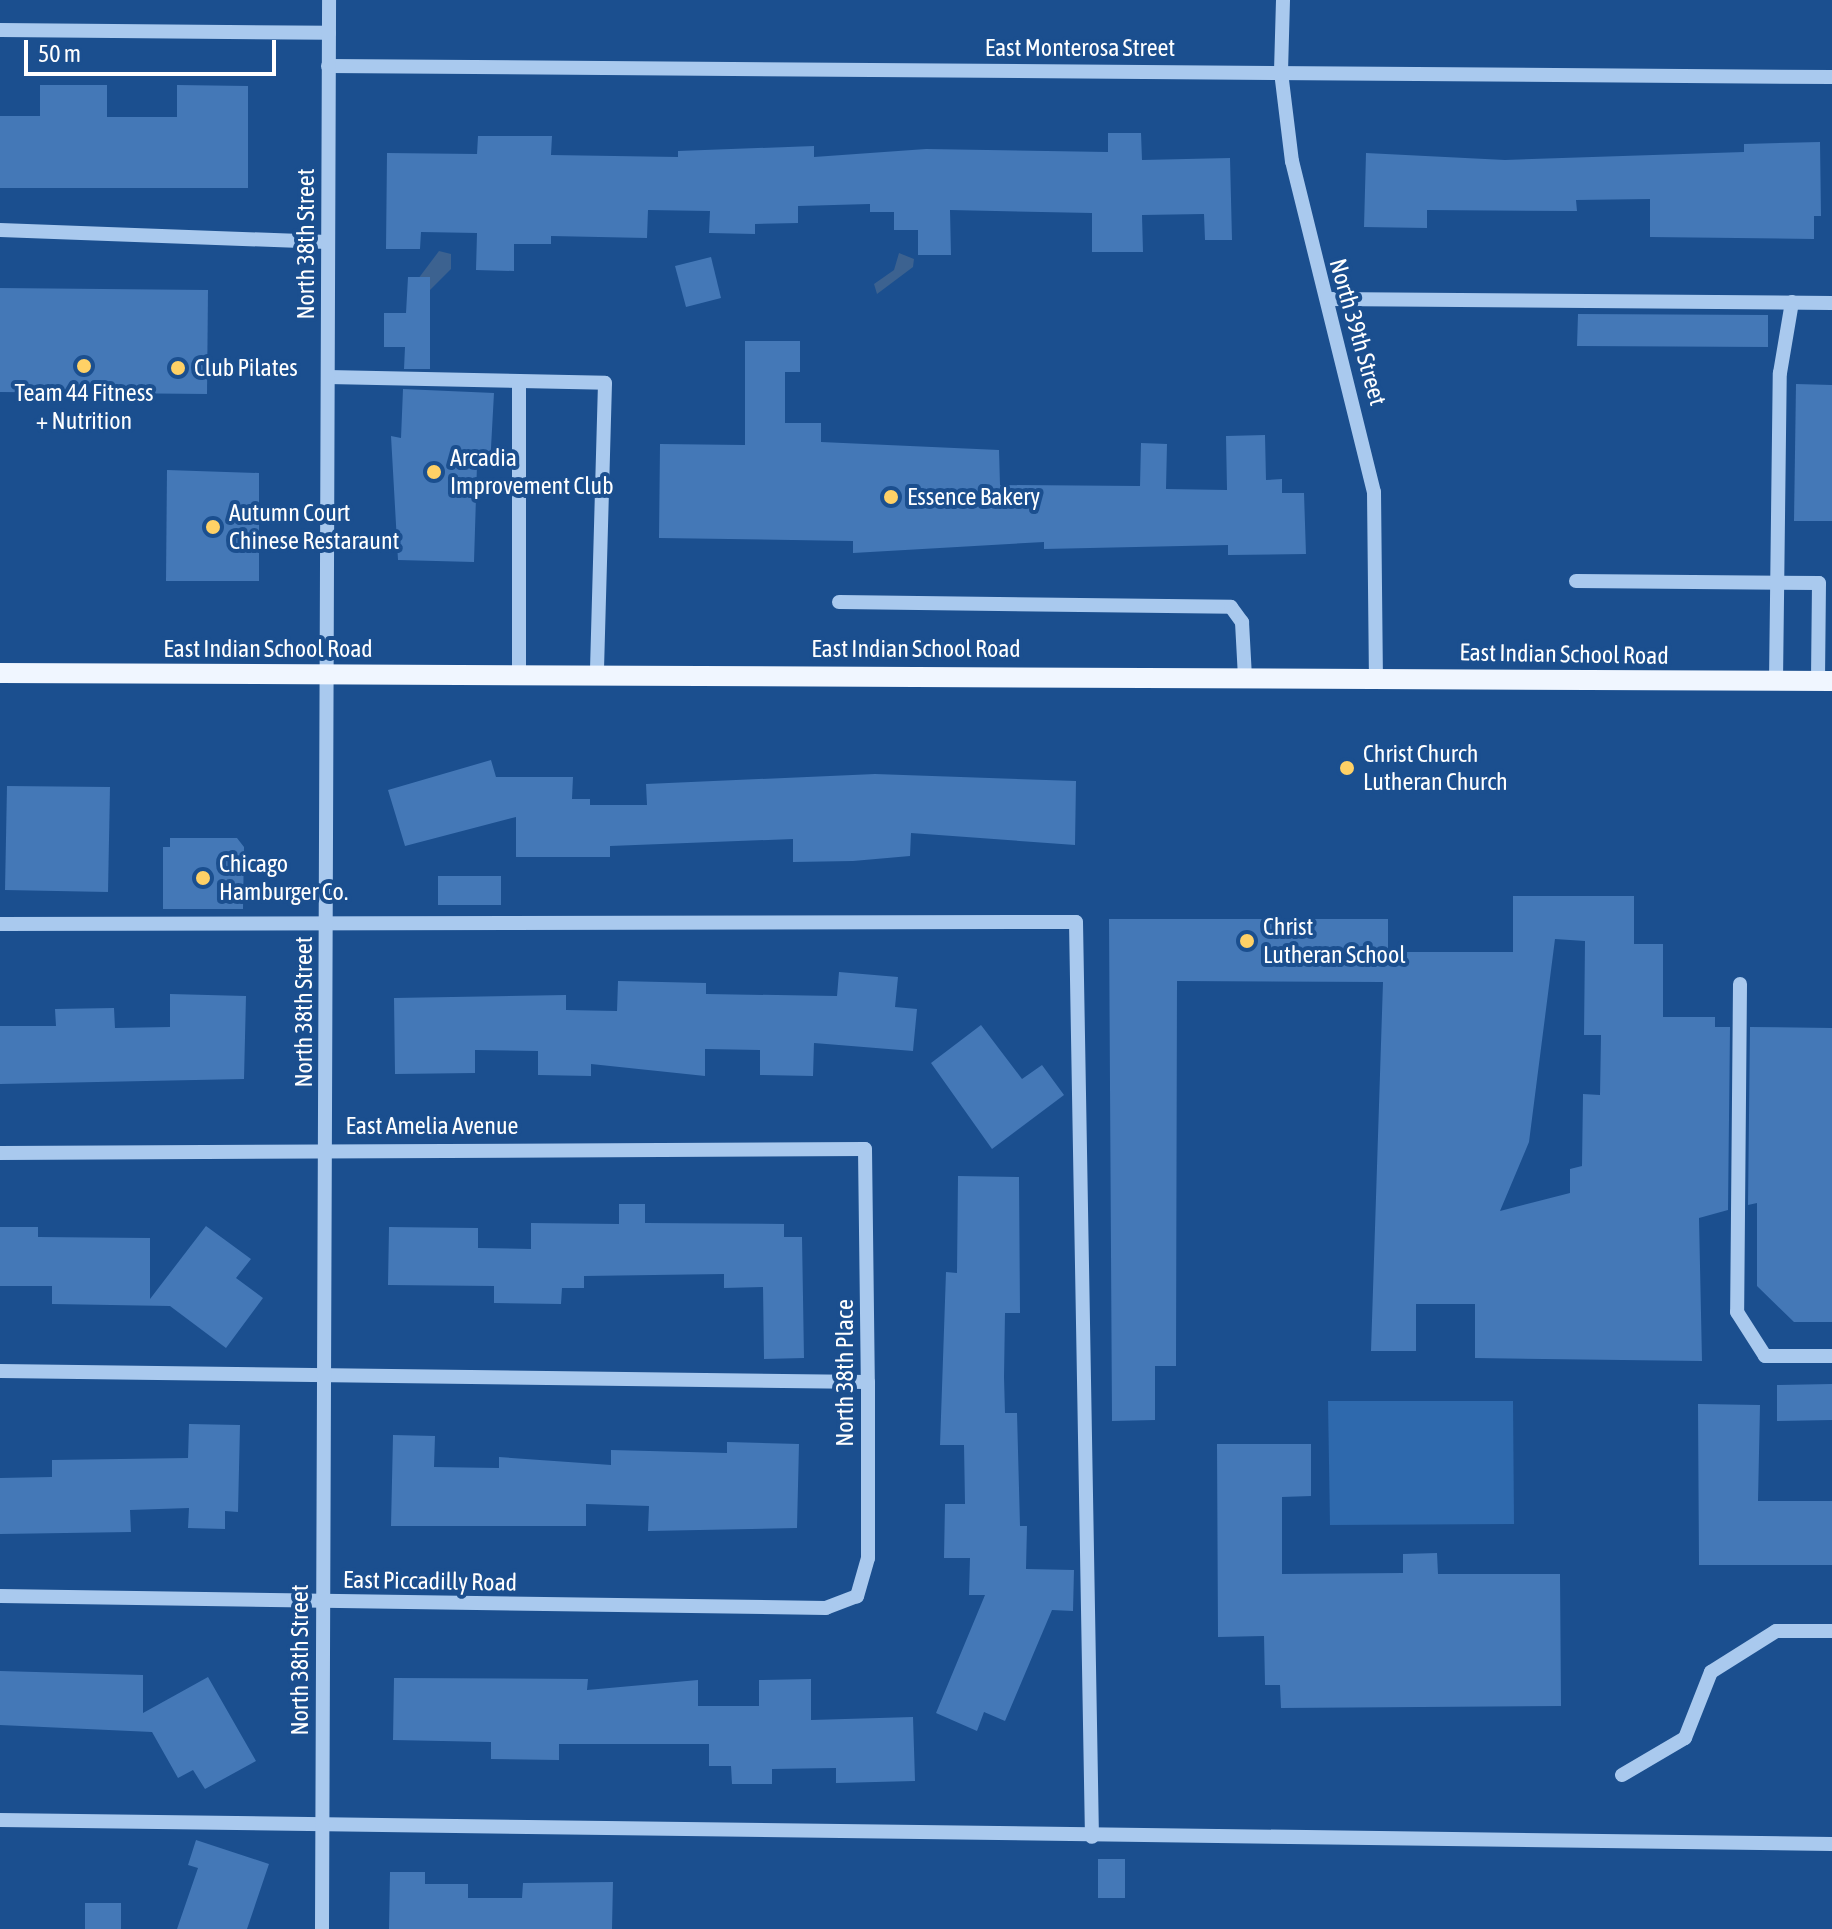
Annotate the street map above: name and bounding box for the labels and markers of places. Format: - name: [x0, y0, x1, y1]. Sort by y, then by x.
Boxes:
- place label: Club Pilates: [194, 354, 298, 382]
- marker: Team 44 Fitness + Nutrition: [75, 357, 93, 375]
- marker: Club Pilates: [169, 359, 187, 377]
- place label: Team 44 Fitness + Nutrition: [14, 379, 154, 435]
- place label: Arcadia Improvement Club: [450, 444, 614, 500]
- marker: Arcadia Improvement Club: [425, 463, 443, 481]
- place label: Essence Bakery: [907, 483, 1040, 511]
- marker: Essence Bakery: [882, 488, 900, 506]
- place label: Autumn Court Chinese Restaraunt: [229, 499, 399, 555]
- marker: Autumn Court Chinese Restaraunt: [204, 518, 222, 536]
- place label: Christ Church Lutheran Church: [1363, 740, 1508, 796]
- marker: Christ Church Lutheran Church: [1338, 759, 1356, 777]
- place label: Chicago Hamburger Co.: [219, 850, 348, 906]
- marker: Chicago Hamburger Co.: [194, 869, 212, 887]
- place label: Christ Lutheran School: [1263, 913, 1406, 969]
- marker: Christ Lutheran School: [1238, 932, 1256, 950]

